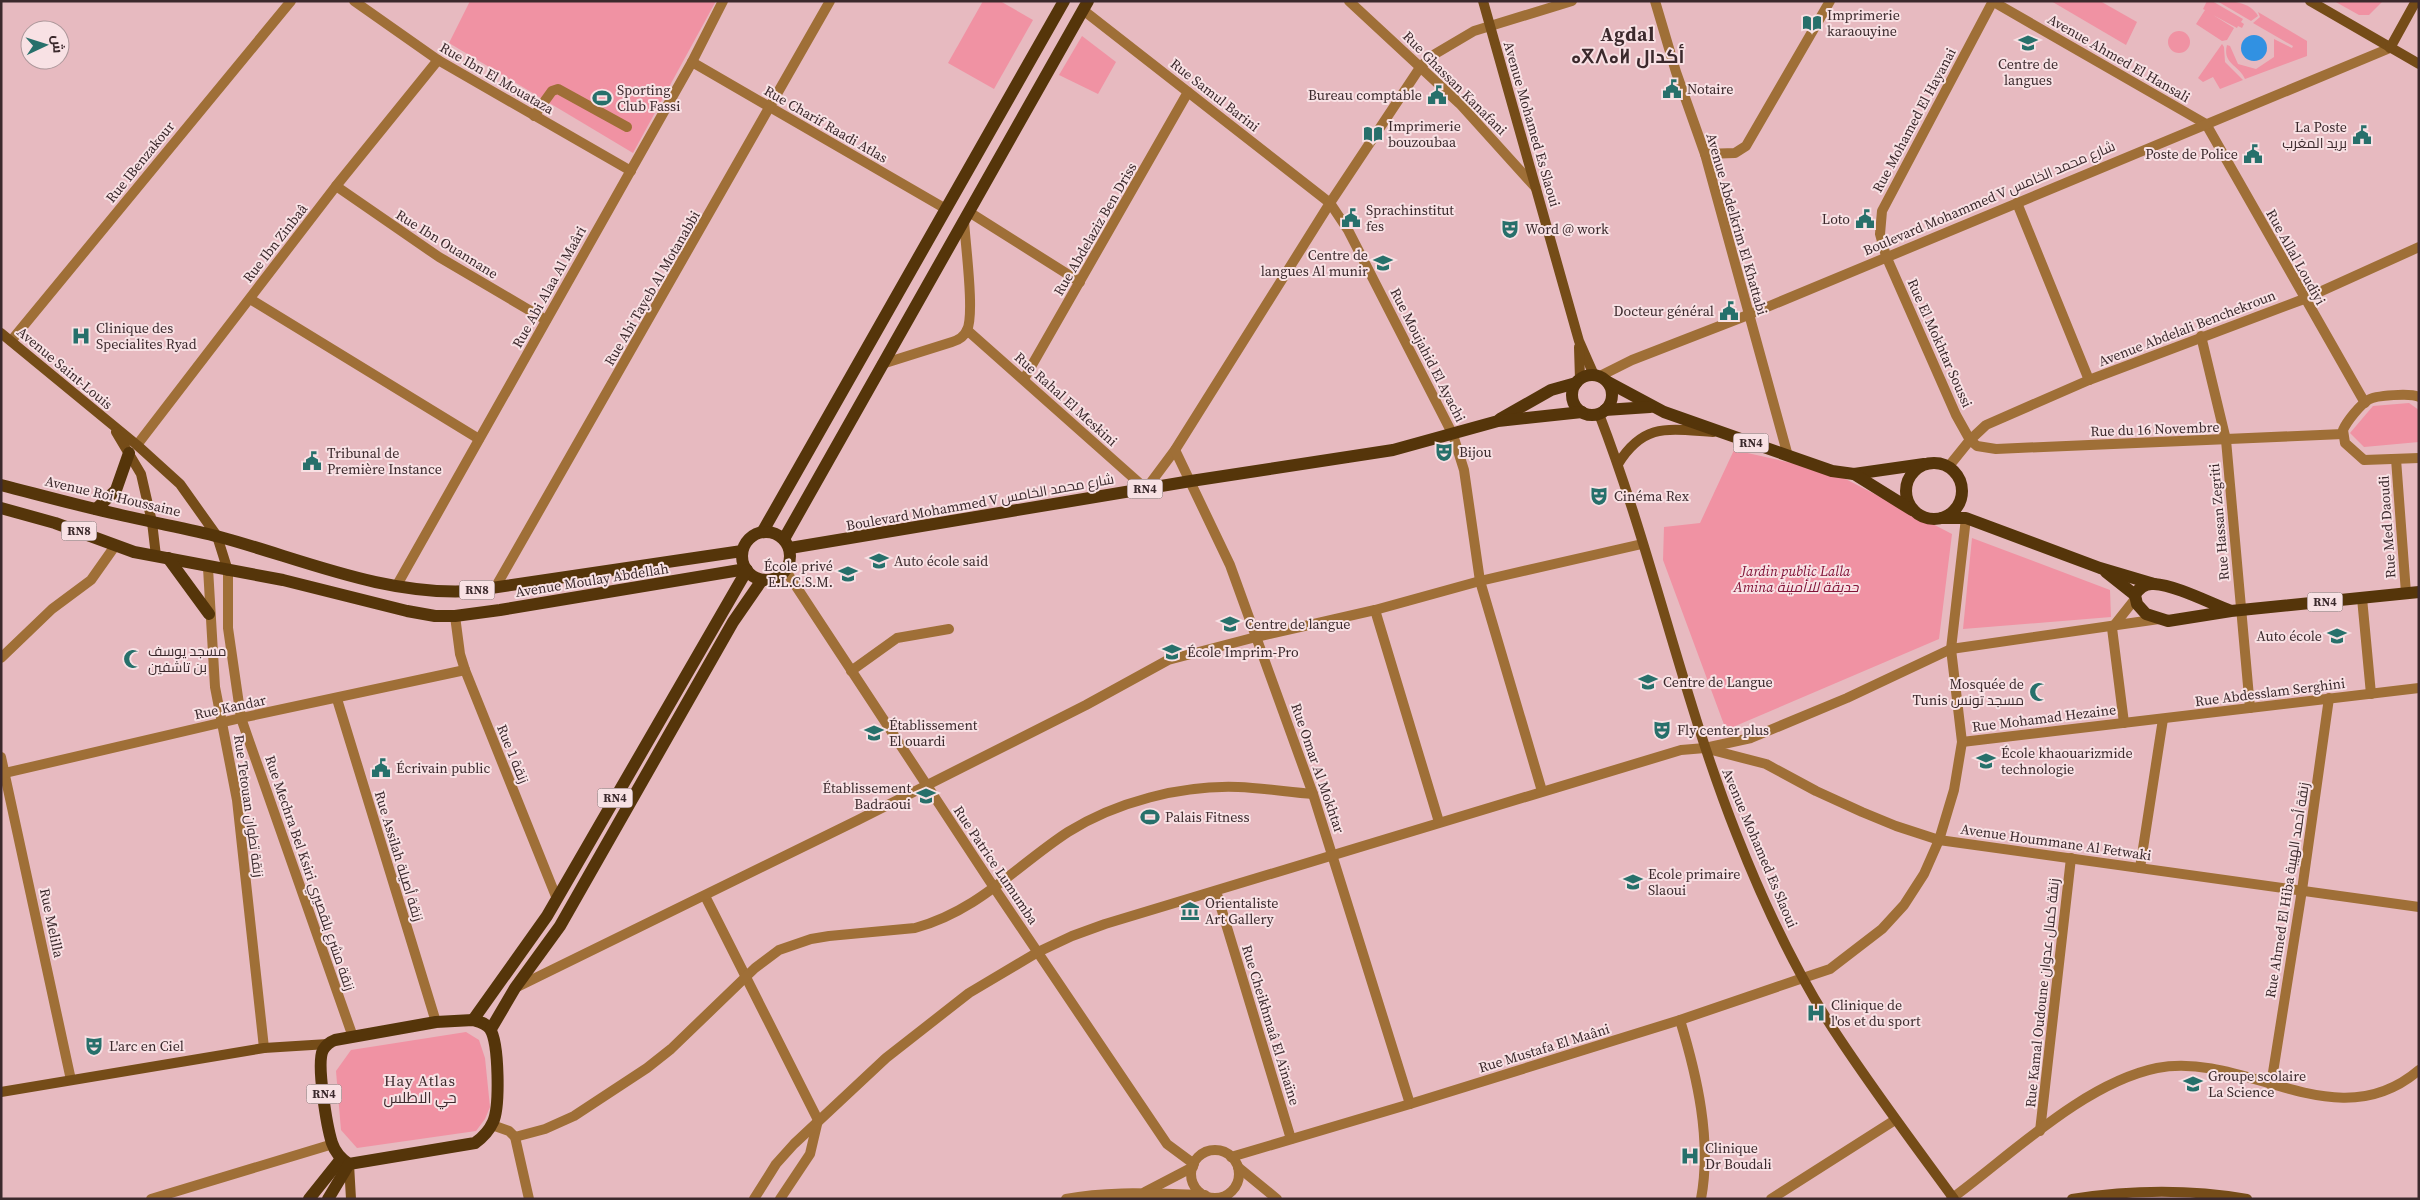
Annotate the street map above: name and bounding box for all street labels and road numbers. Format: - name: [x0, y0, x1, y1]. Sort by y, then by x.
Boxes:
- street label: Avenue Ahmed El Hansali: [2044, 9, 2194, 107]
- street label: Rue Ghassan Kanafani: [1398, 26, 1512, 140]
- street label: Rue Ibn El Mouataza: [436, 37, 558, 119]
- street label: Avenue Mohamed Es Slaoui: [1499, 39, 1565, 209]
- street label: Rue Mohamed El Hayanai: [1867, 44, 1961, 196]
- street label: Rue Samul Barini: [1166, 54, 1264, 136]
- street label: Rue Charif Raadi Atlas: [761, 80, 891, 168]
- street label: Rue IBenzakour: [101, 117, 179, 207]
- street label: Avenue Abdelkrim El Khattabi: [1701, 131, 1773, 317]
- street label: Boulevard Mohammed V شارع محمد الخامس: [1860, 136, 2118, 260]
- street label: Rue Abdelaziz Ben Driss: [1049, 159, 1141, 299]
- street label: Rue Ibn Zinbaâ: [238, 199, 313, 287]
- street label: Rue Ibn Ouannane: [392, 204, 502, 284]
- street label: Rue Allal Loudiyi: [2261, 206, 2331, 308]
- street label: Rue Abi Tayeb Al Motanabbi: [599, 207, 705, 369]
- street label: Rue Abi Alaa Al Maâri: [507, 223, 591, 351]
- street label: Rue El Mokhtar Soussi: [1903, 275, 1977, 411]
- street label: Rue Moujahid El Ayachi: [1386, 285, 1470, 425]
- street label: Avenue Abdelali Benchekroun: [2095, 285, 2279, 371]
- street label: Avenue Saint-Louis: [13, 322, 117, 414]
- street label: Rue Rahal El Meskini: [1010, 347, 1122, 451]
- street label: Rue du 16 Novembre: [2090, 417, 2220, 441]
- road number: RN4: [1734, 433, 1768, 452]
- street label: Rue Hassan Zegriti: [2204, 463, 2234, 581]
- street label: Boulevard Mohammed V شارع محمد الخامس: [844, 469, 1116, 535]
- street label: Avenue Roi Houssaine: [43, 471, 183, 521]
- street label: Rue Med Daoudi: [2373, 475, 2401, 579]
- road number: RN4: [1128, 479, 1162, 498]
- road number: RN8: [62, 522, 96, 540]
- street label: Avenue Moulay Abdellah: [514, 558, 670, 602]
- road number: RN8: [460, 580, 494, 600]
- road number: RN4: [2308, 592, 2342, 612]
- street label: Rue Abdesslam Serghini: [2194, 673, 2346, 711]
- street label: Rue Kandar: [192, 690, 268, 724]
- street label: Rue Mohamad Hezaine: [1971, 699, 2117, 737]
- street label: Rue Omar Al Mokhtar: [1286, 700, 1350, 836]
- street label: Rue 1 زنقة: [492, 721, 534, 787]
- street label: Rue Tetouan زنقة تطوان: [229, 733, 269, 879]
- street label: Rue Mechra Bel Ksiri زنقة مشرع بلقصيري: [258, 753, 360, 994]
- street label: Avenue Mohamed Es Slaoui: [1717, 765, 1803, 931]
- street label: Rue Ahmed El Hiba زنقة أحمد الهيبة: [2260, 781, 2314, 999]
- street label: Rue Assilah زنقة أصيلة: [370, 788, 428, 924]
- road number: RN4: [598, 788, 632, 808]
- street label: Rue Patrice Lumumba: [949, 802, 1044, 929]
- street label: Avenue Hoummane Al Fetwaki: [1959, 819, 2153, 865]
- street label: Rue Kamal Oudoune زنقة كمال عدوان: [2020, 877, 2064, 1109]
- street label: Rue Melilla: [35, 886, 69, 960]
- street label: Rue Cheikhmaâ El Aïnaïne: [1237, 942, 1305, 1108]
- street label: Rue Mustafa El Maâni: [1476, 1019, 1612, 1077]
- road number: RN4: [306, 1084, 342, 1104]

